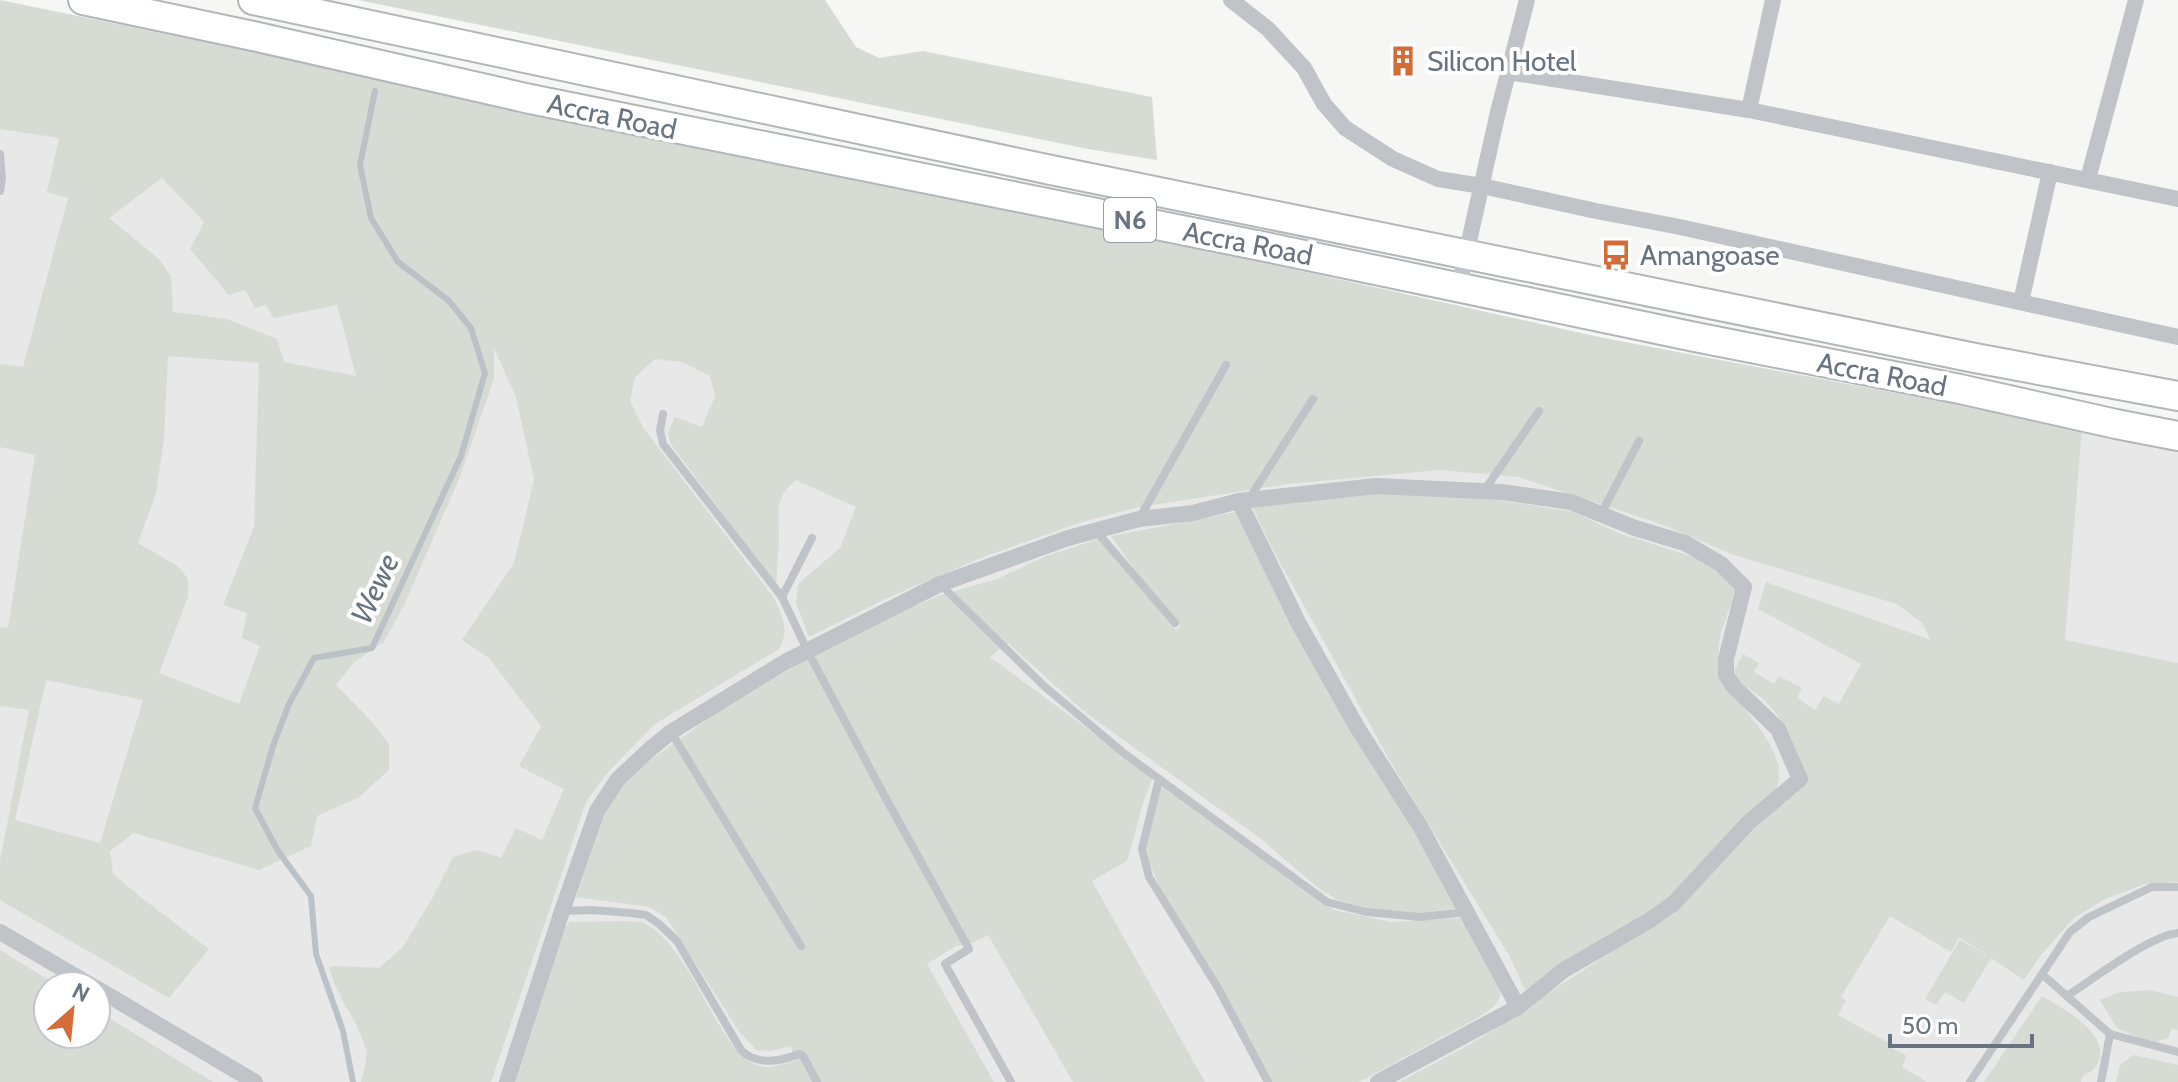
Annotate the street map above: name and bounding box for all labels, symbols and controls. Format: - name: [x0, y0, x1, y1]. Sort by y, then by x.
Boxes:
- building icon: Silicon Hotel: [1386, 44, 1420, 78]
- place label: Silicon Hotel: [1427, 44, 1577, 78]
- street label: Accra Road: [544, 86, 680, 146]
- road number: N6: [1104, 198, 1156, 242]
- street label: Accra Road: [1180, 214, 1316, 272]
- bus stop icon: Amangoase: [1599, 238, 1633, 272]
- place label: Amangoase: [1640, 238, 1780, 272]
- street label: Accra Road: [1814, 345, 1950, 403]
- water label: Wewe: [342, 548, 407, 630]
- north arrow: [32, 970, 112, 1050]
- text: N: [68, 977, 94, 1008]
- scale bar: [1890, 998, 2032, 1048]
- text: 50 m: [1902, 1011, 1958, 1040]

